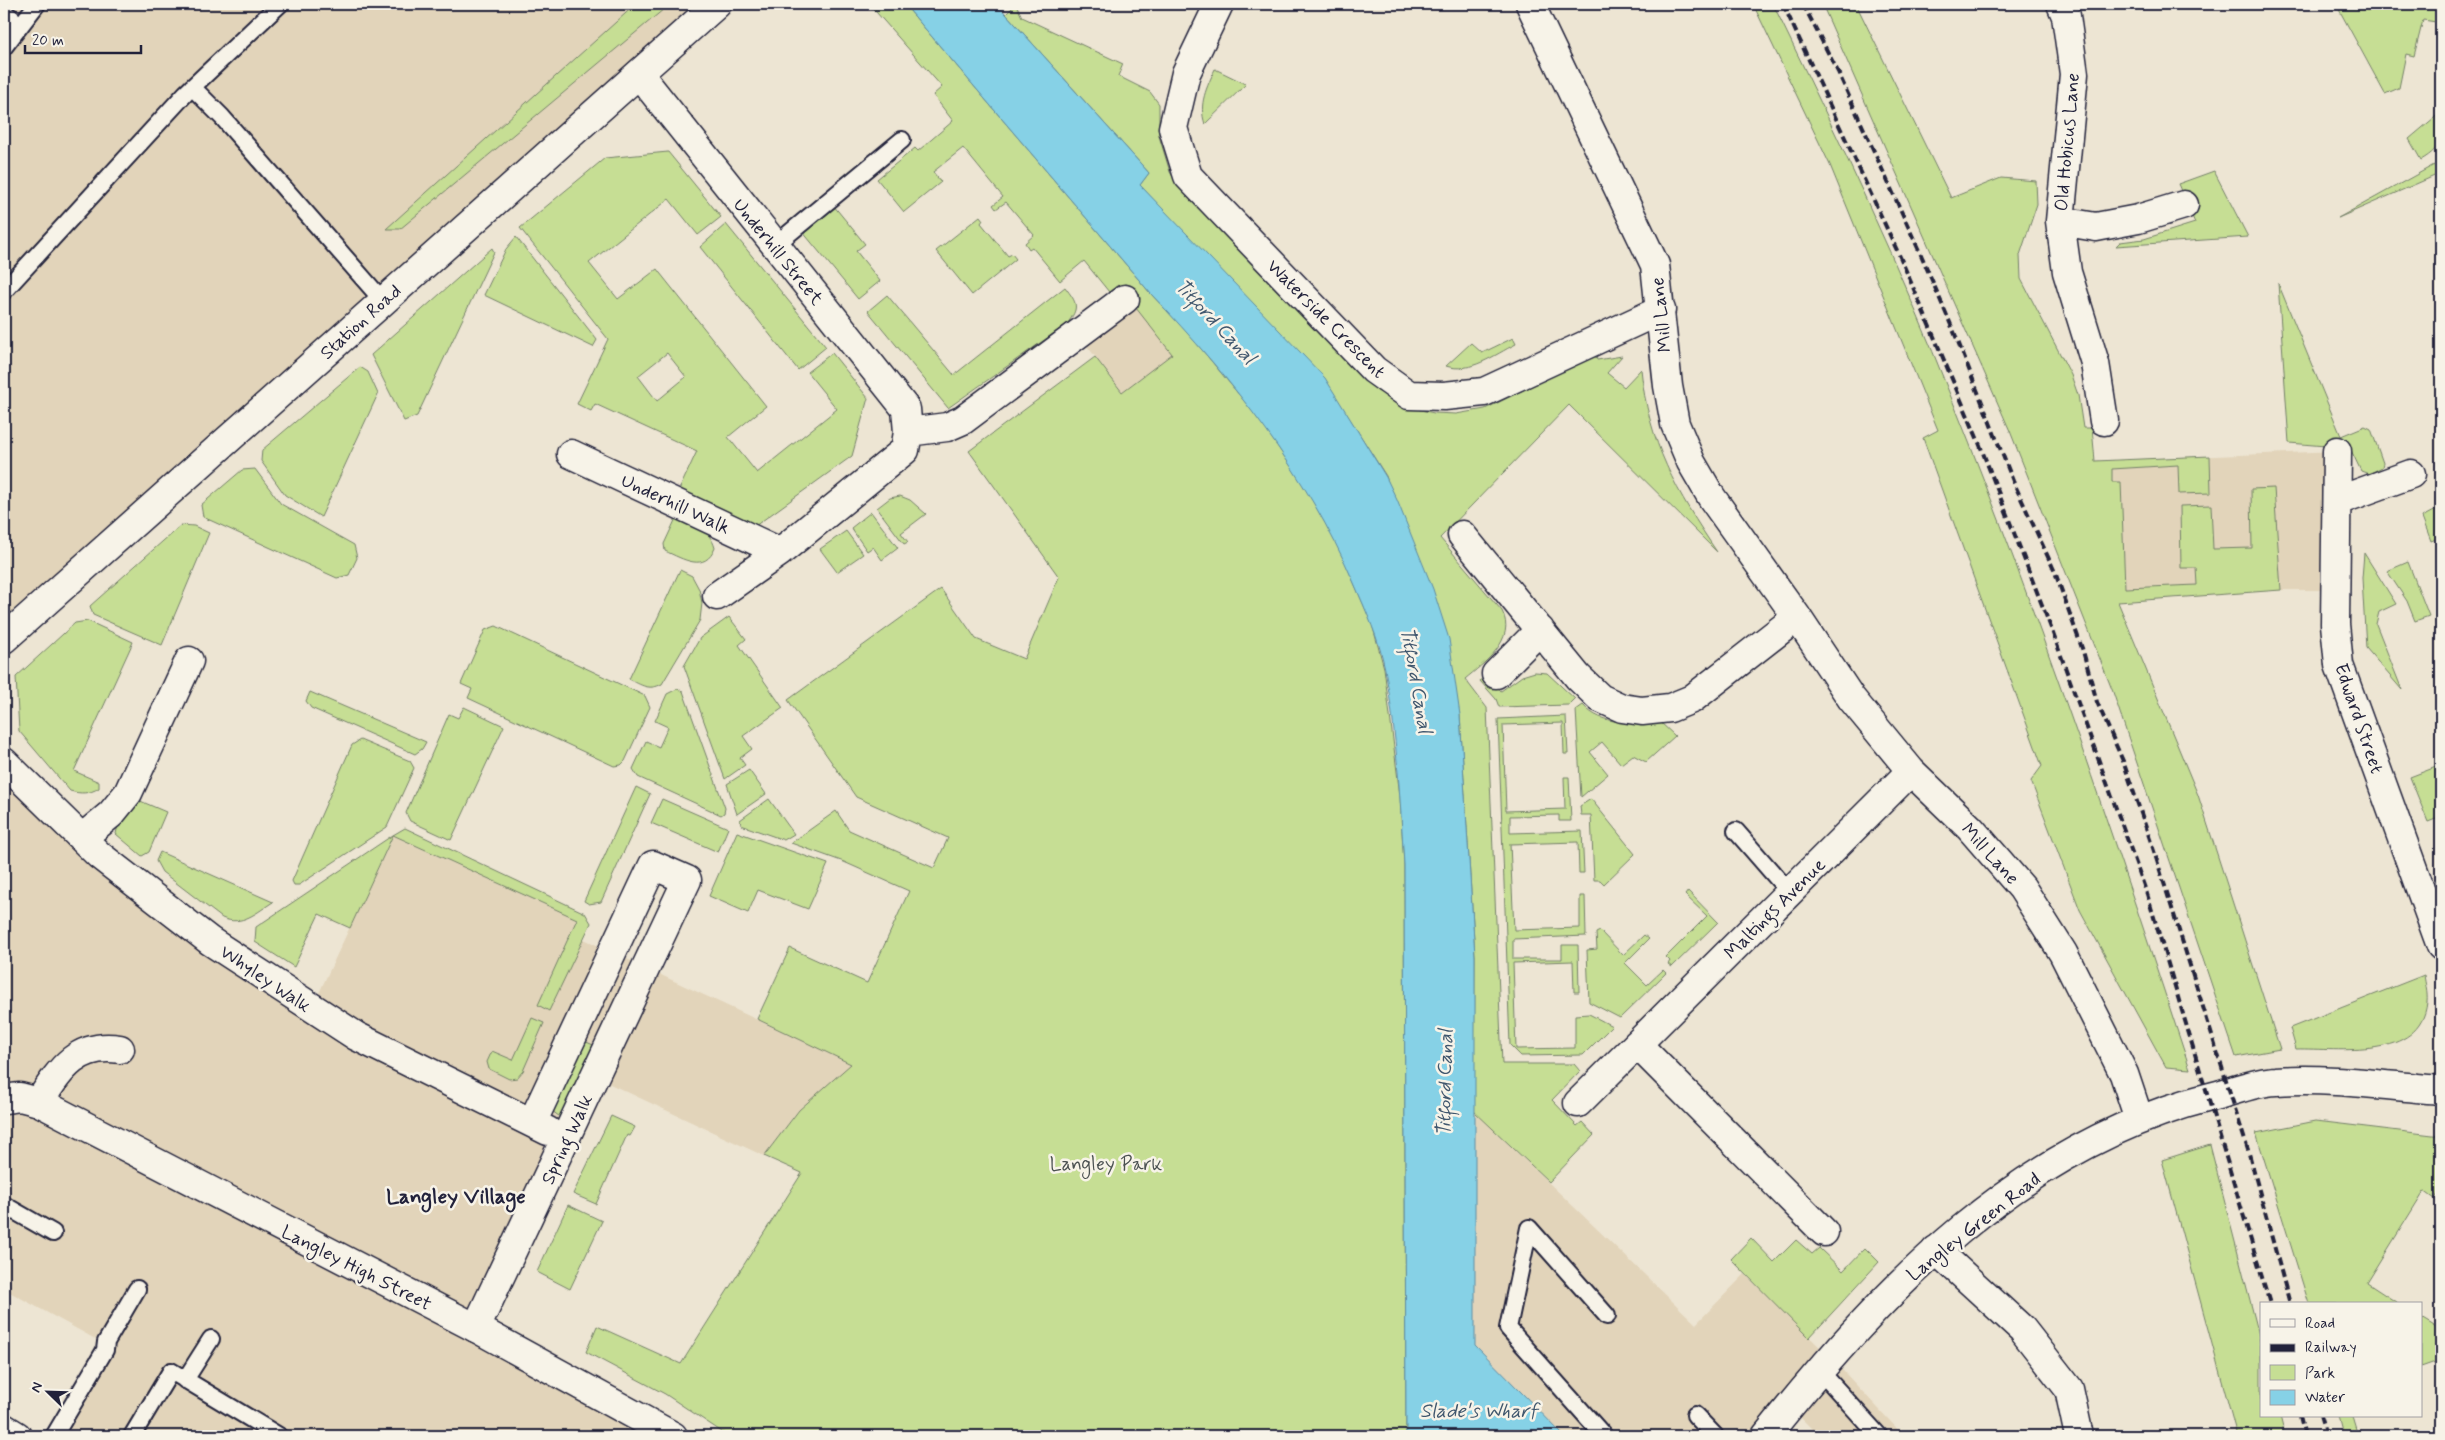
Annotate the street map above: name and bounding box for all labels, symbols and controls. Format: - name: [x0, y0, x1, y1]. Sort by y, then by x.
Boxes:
- scale bar: [25, 22, 141, 54]
- text: 20 m: [32, 31, 64, 51]
- street label: Old Hobicus Lane: [2049, 72, 2086, 212]
- street label: Underhill Street: [727, 193, 829, 311]
- street label: Waterside Crescent: [1261, 254, 1391, 384]
- water label: Titford Canal: [1168, 274, 1263, 373]
- street label: Mill Lane: [1645, 276, 1678, 354]
- street label: Station Road: [315, 279, 407, 365]
- street label: Underhill Walk: [617, 468, 734, 540]
- water label: Titford Canal: [1392, 625, 1439, 738]
- street label: Edward Street: [2328, 660, 2389, 777]
- street label: Mill Lane: [1955, 818, 2024, 890]
- street label: Maltings Avenue: [1719, 853, 1833, 967]
- street label: Whyley Walk: [215, 940, 316, 1019]
- water label: Titford Canal: [1431, 1027, 1461, 1137]
- street label: Spring Walk: [536, 1090, 602, 1190]
- park label: Langley Park: [1050, 1152, 1163, 1179]
- street label: Langley Green Road: [1902, 1167, 2047, 1289]
- district label: Langley Village: [386, 1183, 526, 1213]
- street label: Langley High Street: [276, 1220, 436, 1319]
- legend: [2260, 1302, 2422, 1418]
- text: Road: [2305, 1314, 2335, 1334]
- text: Railway: [2305, 1338, 2357, 1358]
- text: Park: [2305, 1364, 2335, 1384]
- north arrow: [22, 1368, 72, 1418]
- text: N: [27, 1380, 47, 1395]
- text: Water: [2305, 1388, 2345, 1408]
- water label: Slade's Wharf: [1420, 1398, 1541, 1425]

